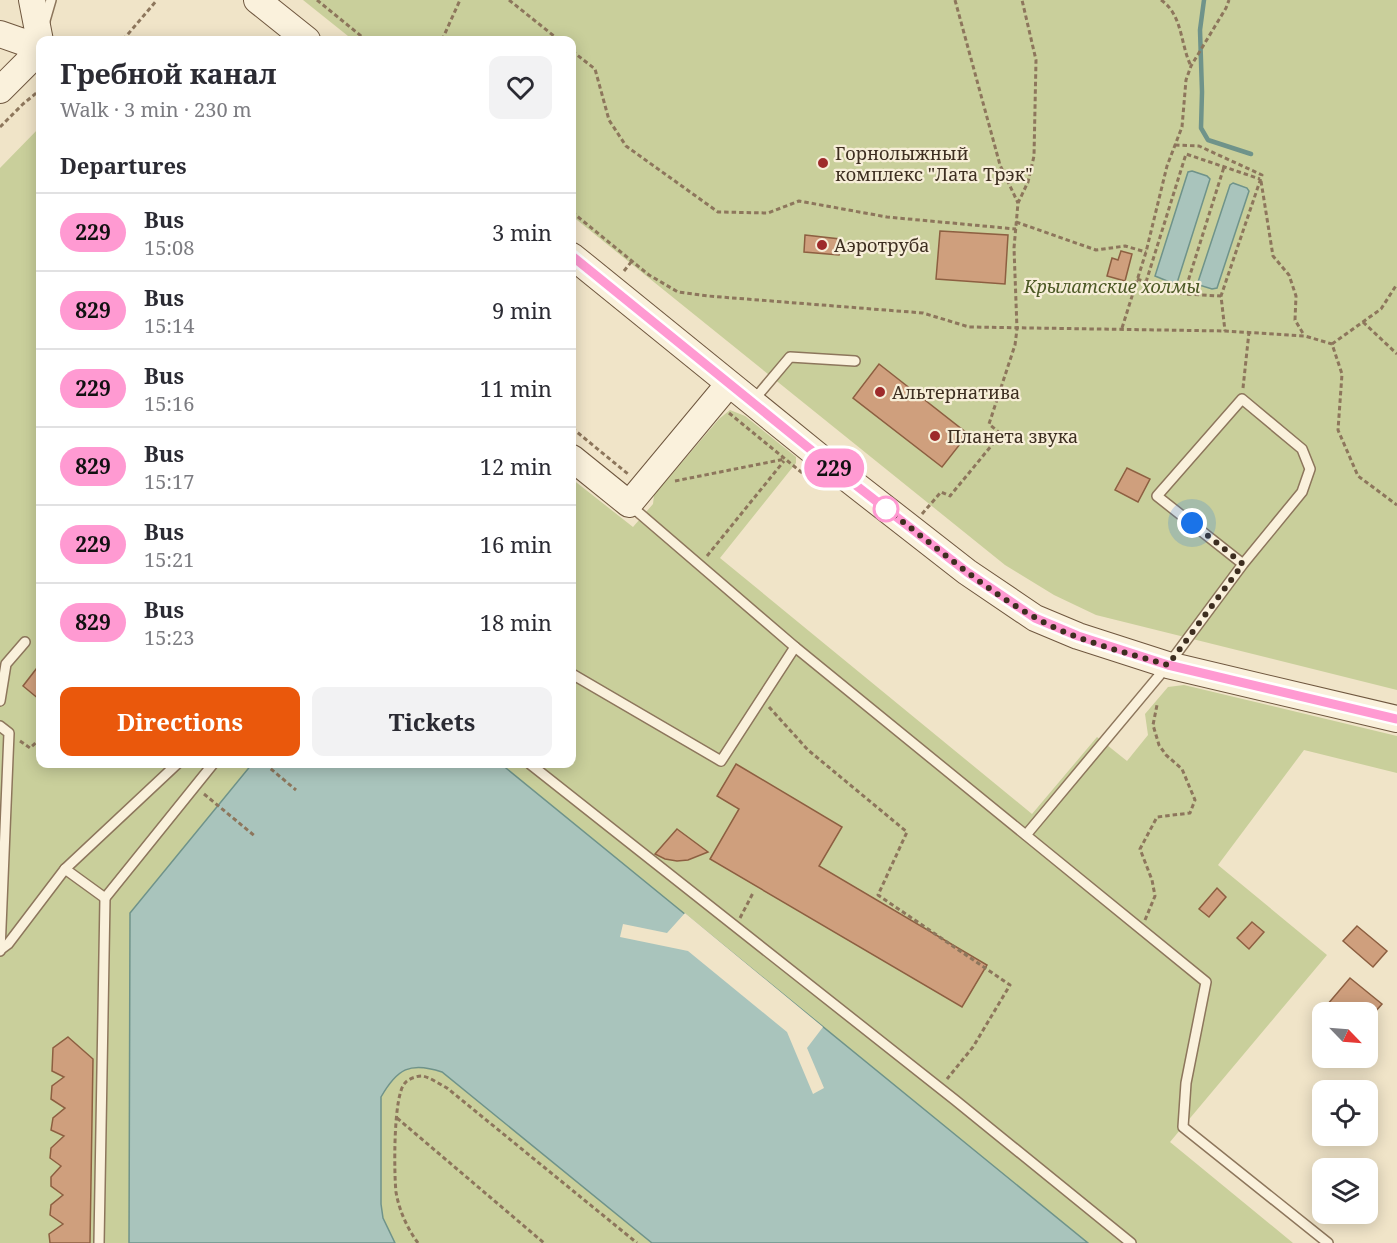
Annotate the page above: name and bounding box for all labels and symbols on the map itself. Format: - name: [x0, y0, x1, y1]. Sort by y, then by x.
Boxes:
- place label: Горнолыжный комплекс "Лата Трэк": [835, 141, 1032, 186]
- marker: Горнолыжный комплекс "Лата Трэк": [816, 156, 830, 170]
- place label: Аэротруба: [834, 233, 929, 257]
- marker: Аэротруба: [815, 238, 829, 252]
- park label: Крылатские холмы: [1023, 274, 1201, 298]
- place label: Альтернатива: [892, 380, 1020, 404]
- marker: Альтернатива: [873, 385, 887, 399]
- place label: Планета звука: [947, 424, 1078, 448]
- marker: Планета звука: [928, 429, 942, 443]
- line badge: 229: [800, 448, 868, 488]
- unlabelled marker: [873, 496, 899, 522]
- your location: [1177, 508, 1207, 538]
- north arrow: [1312, 1002, 1378, 1068]

